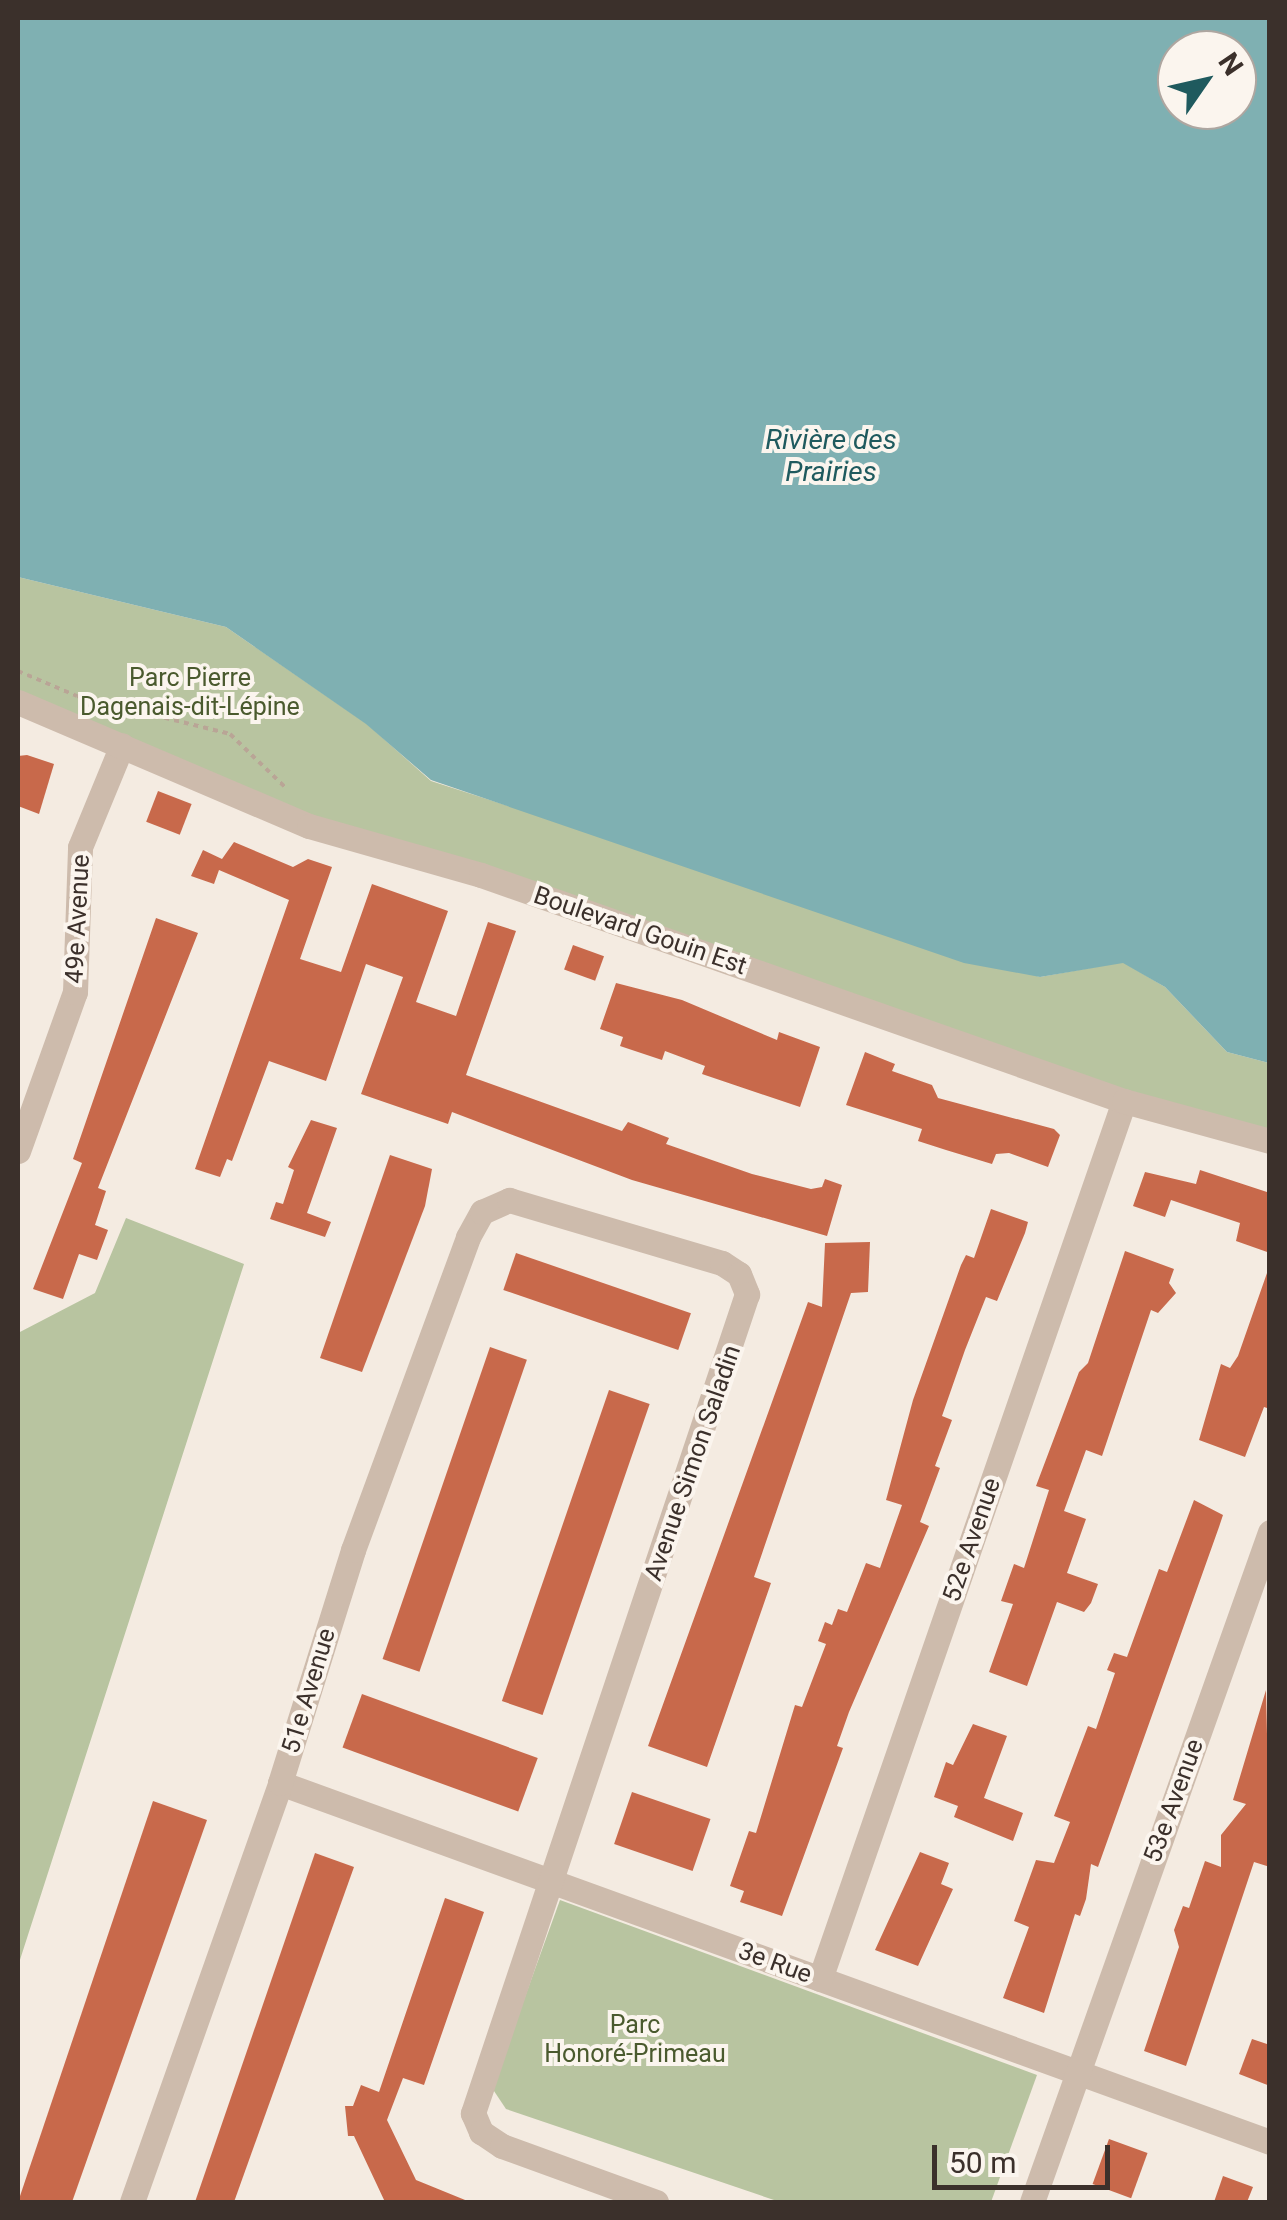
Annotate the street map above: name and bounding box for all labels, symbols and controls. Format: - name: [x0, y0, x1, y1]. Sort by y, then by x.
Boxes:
- north arrow: [1157, 30, 1257, 130]
- text: N: [1211, 47, 1250, 81]
- water label: Rivière des Prairies: [765, 423, 897, 489]
- park label: Parc Pierre Dagenais-dit-Lépine: [80, 664, 300, 723]
- street label: 49e Avenue: [60, 854, 96, 984]
- street label: Boulevard Gouin Est: [530, 880, 750, 982]
- street label: Avenue Simon Saladin: [639, 1341, 747, 1585]
- street label: 52e Avenue: [937, 1474, 1007, 1606]
- street label: 51e Avenue: [276, 1625, 342, 1757]
- street label: 53e Avenue: [1138, 1735, 1210, 1867]
- street label: 3e Rue: [734, 1936, 816, 1990]
- park label: Parc Honoré-Primeau: [544, 2011, 726, 2070]
- scale bar: [937, 2125, 1114, 2187]
- text: 50 m: [949, 2145, 1016, 2180]

